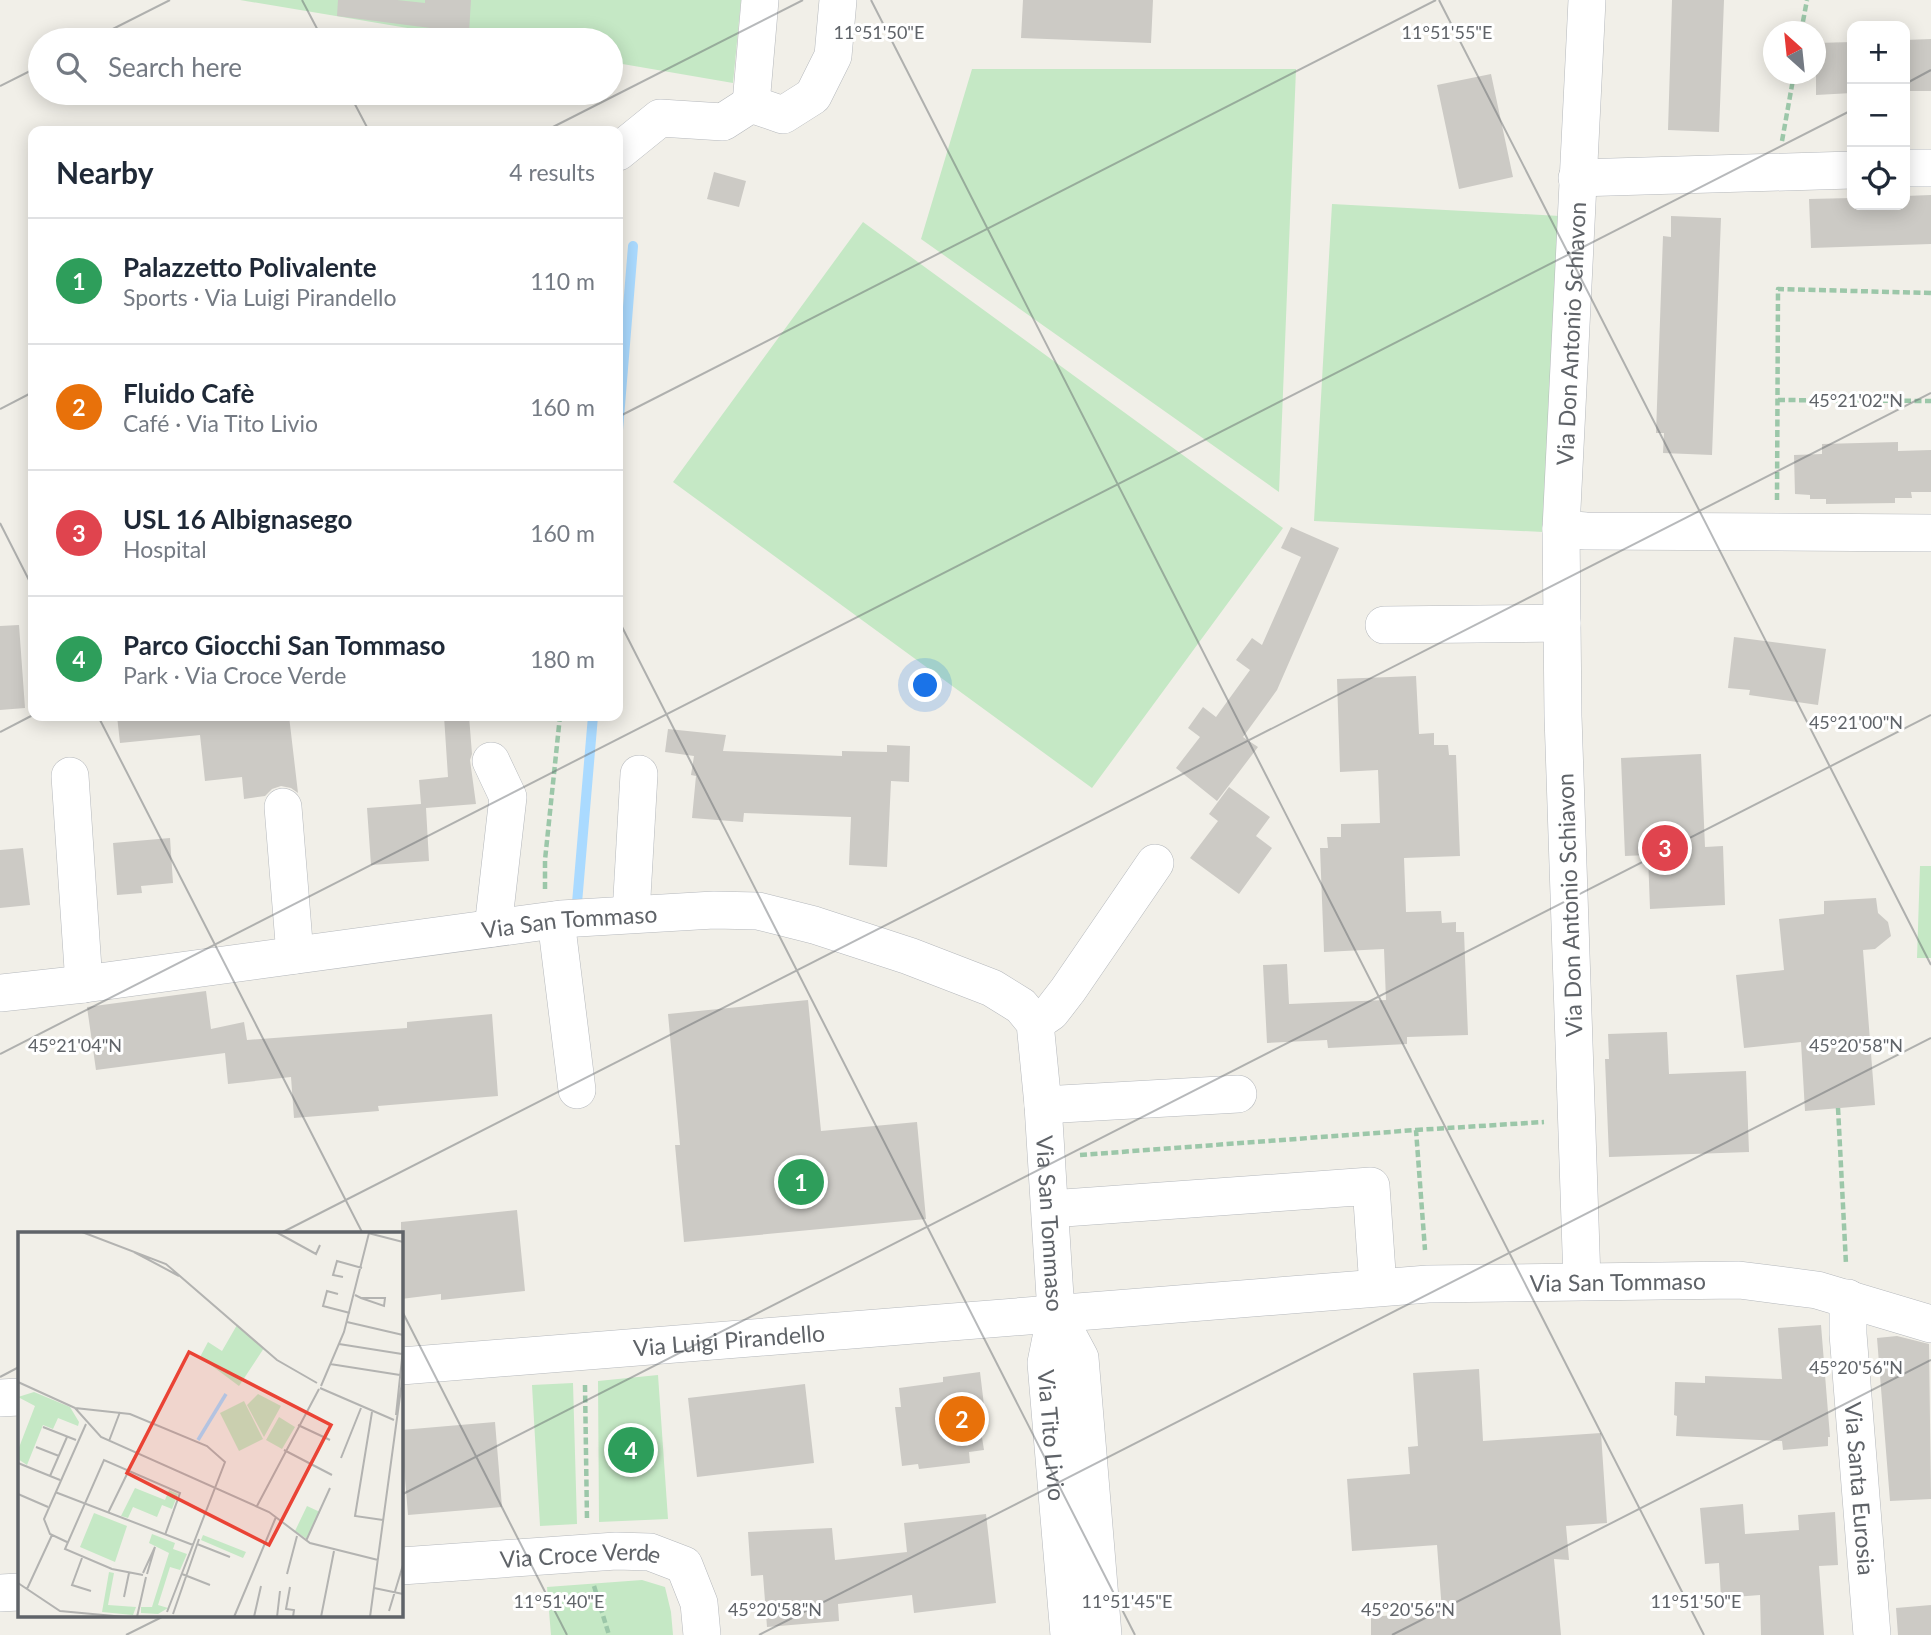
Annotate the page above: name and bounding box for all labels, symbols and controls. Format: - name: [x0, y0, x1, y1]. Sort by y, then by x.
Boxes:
- text: 11°51'50"E: [834, 21, 924, 43]
- text: 11°51'55"E: [1402, 21, 1492, 43]
- north arrow: [1763, 21, 1826, 84]
- map controls: [1847, 21, 1910, 210]
- button: +: [1847, 21, 1910, 84]
- search box: [28, 28, 623, 105]
- icon: search: [52, 48, 90, 86]
- text: Search here: [108, 51, 242, 83]
- button: −: [1847, 84, 1910, 147]
- button: locate: [1847, 147, 1910, 210]
- text: Nearby: [56, 154, 154, 190]
- text: 4 results: [509, 158, 595, 186]
- street label: Via Don Antonio Schiavon: [1550, 201, 1591, 466]
- text: Palazzetto Polivalente: [123, 251, 377, 283]
- text: 1: [72, 267, 86, 295]
- text: 110 m: [530, 267, 595, 295]
- text: Sports · Via Luigi Pirandello: [123, 283, 397, 311]
- text: Fluido Cafè: [123, 377, 254, 409]
- text: 45°21'02"N: [1809, 389, 1903, 411]
- text: 2: [72, 393, 86, 421]
- text: 160 m: [530, 393, 595, 421]
- text: Café · Via Tito Livio: [123, 409, 318, 437]
- text: USL 16 Albignasego: [123, 503, 352, 535]
- text: 3: [72, 519, 86, 547]
- text: 160 m: [530, 519, 595, 547]
- text: Hospital: [123, 535, 207, 563]
- text: Parco Giocchi San Tommaso: [123, 629, 446, 661]
- text: 4: [72, 645, 86, 673]
- text: 180 m: [530, 645, 595, 673]
- text: Park · Via Croce Verde: [123, 661, 346, 689]
- your location: [908, 668, 942, 702]
- text: 45°21'00"N: [1809, 711, 1903, 733]
- street label: Via Don Antonio Schiavon: [1550, 773, 1588, 1037]
- pin: 3: [1642, 822, 1688, 874]
- street label: Via San Tommaso: [480, 899, 658, 944]
- text: 45°21'04"N: [28, 1034, 122, 1056]
- text: 45°20'58"N: [1809, 1034, 1903, 1056]
- street label: Via San Tommaso: [1031, 1135, 1070, 1312]
- pin: 1: [778, 1156, 824, 1208]
- inset map: [18, 1232, 402, 1618]
- street label: Via San Tommaso: [1529, 1266, 1706, 1297]
- street label: Via Luigi Pirandello: [632, 1318, 826, 1361]
- text: 45°20'56"N: [1809, 1356, 1903, 1378]
- street label: Via Tito Livio: [1033, 1368, 1072, 1502]
- pin: 2: [939, 1393, 985, 1445]
- street label: Via Santa Eurosia: [1839, 1401, 1881, 1576]
- pin: 4: [608, 1424, 654, 1476]
- street label: Via Croce Verde: [499, 1537, 666, 1573]
- text: 11°51'40"E: [514, 1590, 604, 1612]
- text: 11°51'45"E: [1082, 1590, 1172, 1612]
- text: 11°51'50"E: [1651, 1590, 1741, 1612]
- text: 45°20'58"N: [728, 1598, 822, 1620]
- text: 45°20'56"N: [1361, 1598, 1455, 1620]

